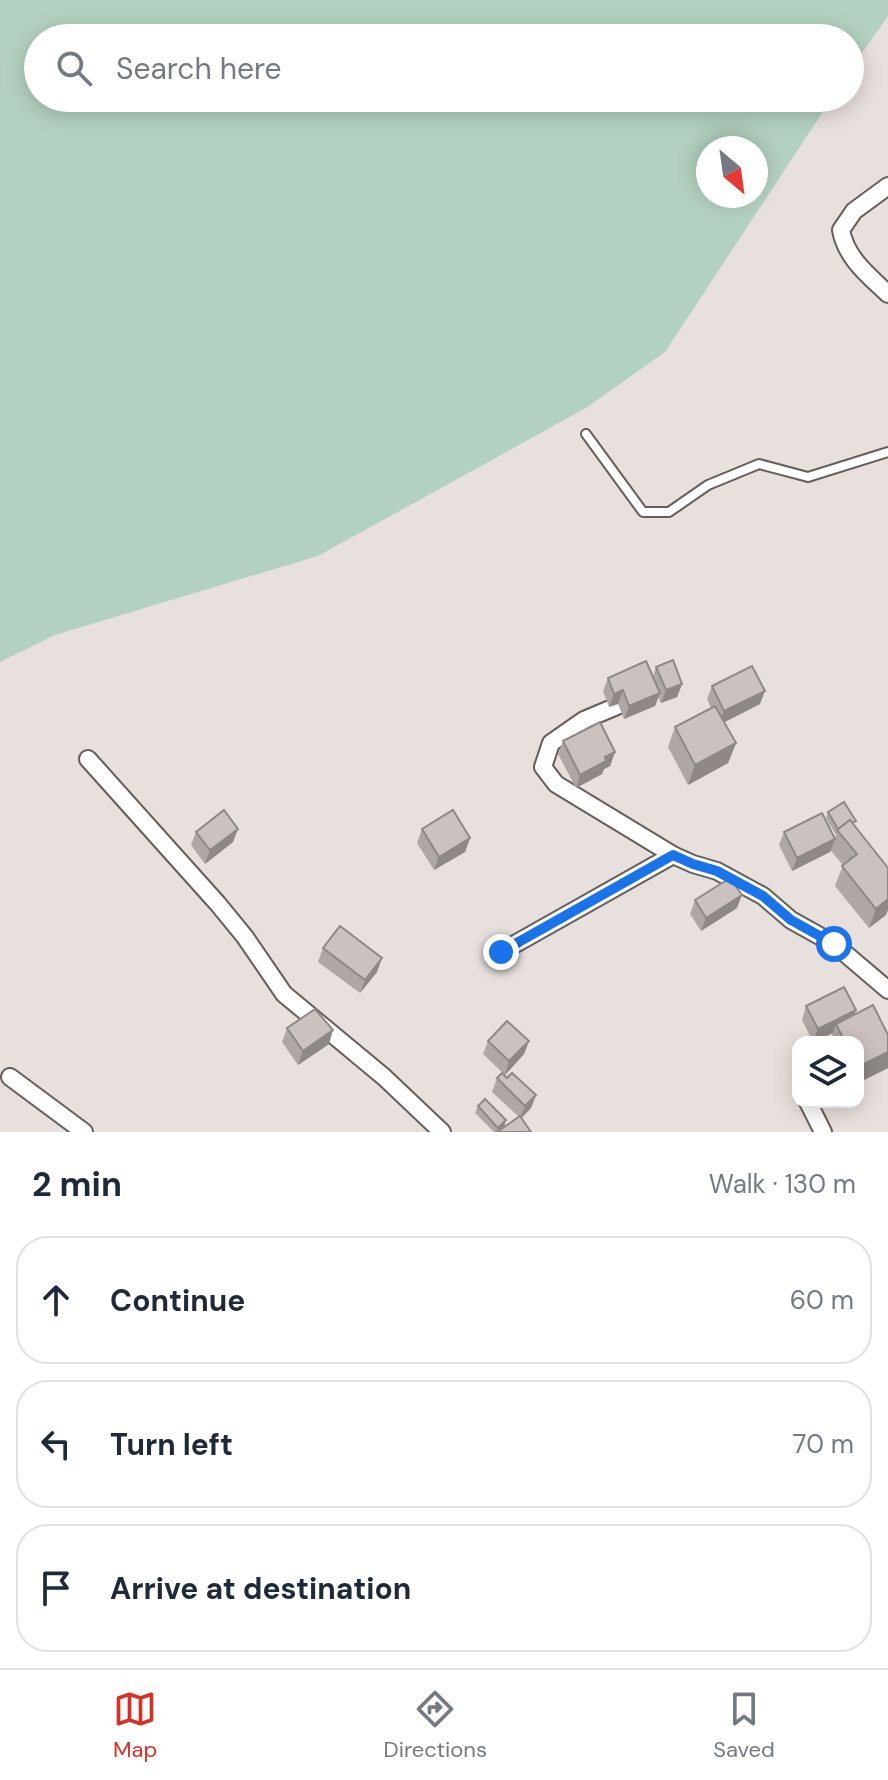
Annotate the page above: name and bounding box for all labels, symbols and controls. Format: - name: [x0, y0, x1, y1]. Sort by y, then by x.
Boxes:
- search box: [24, 24, 864, 112]
- icon: search: [52, 46, 96, 90]
- text: Search here: [116, 49, 282, 88]
- north arrow: [696, 136, 768, 208]
- route start: [816, 926, 852, 962]
- route end: [483, 934, 519, 970]
- map controls: [792, 1036, 864, 1108]
- button: layers: [792, 1036, 864, 1108]
- text: 2 min: [32, 1162, 122, 1207]
- text: Walk · 130 m: [709, 1167, 856, 1201]
- icon: ahead: [34, 1278, 78, 1322]
- text: Continue: [110, 1281, 245, 1320]
- text: 60 m: [790, 1283, 854, 1317]
- icon: left: [34, 1422, 78, 1466]
- text: Turn left: [110, 1425, 233, 1464]
- text: 70 m: [793, 1427, 854, 1461]
- icon: arrive: [34, 1566, 78, 1610]
- text: Arrive at destination: [110, 1569, 411, 1608]
- tab: Map: [113, 1687, 157, 1764]
- tab: Directions: [384, 1687, 487, 1764]
- tab: Saved: [713, 1687, 775, 1764]

